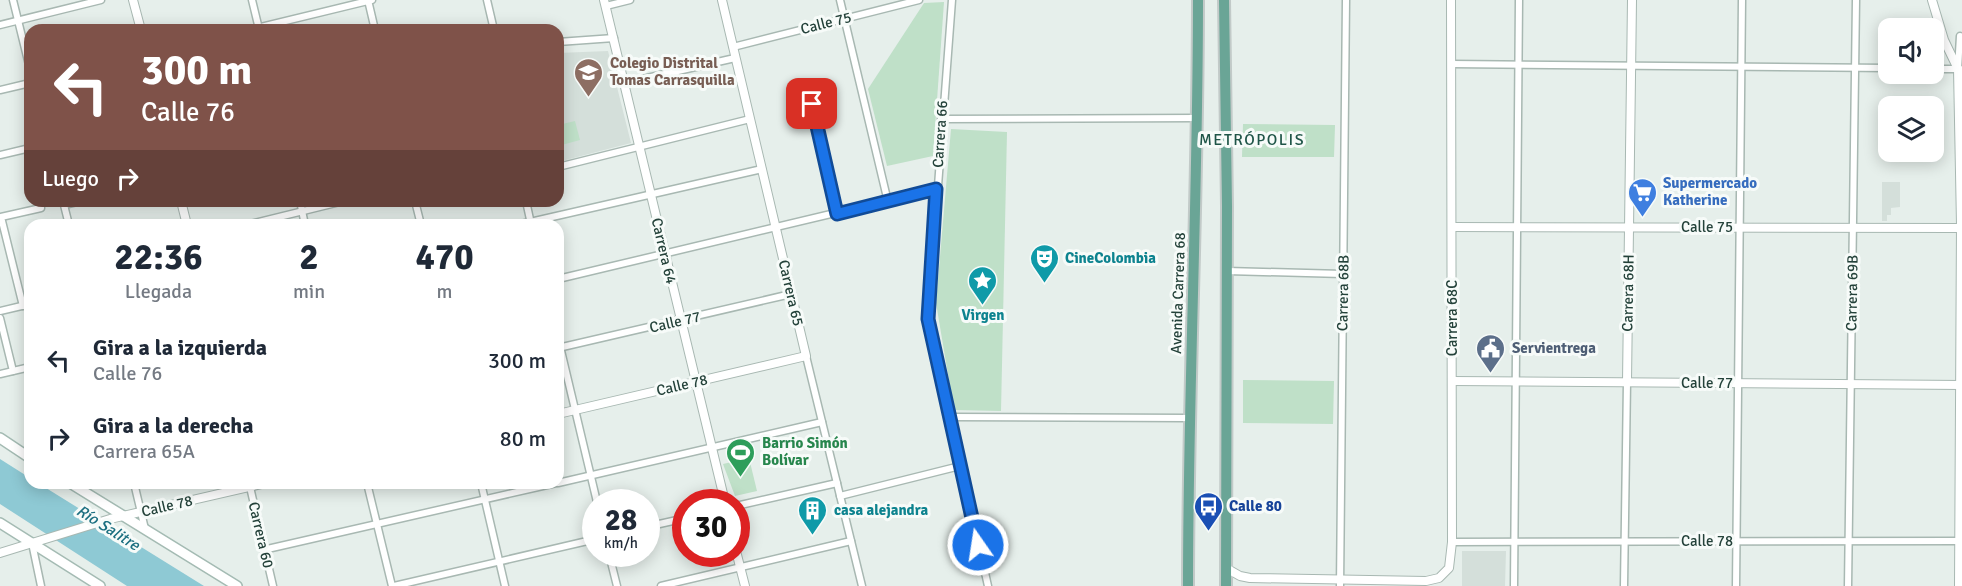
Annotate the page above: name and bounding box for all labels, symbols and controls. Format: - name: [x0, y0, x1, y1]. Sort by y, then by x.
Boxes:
- street label: Calle 75: [799, 8, 853, 38]
- map controls: [1878, 18, 1944, 162]
- button: sound: [1878, 18, 1944, 84]
- text: 300 m: [141, 45, 252, 96]
- icon: left: [42, 48, 120, 126]
- place label: Colegio Distrital Tomas Carrasquilla: [610, 54, 735, 89]
- school or university icon: Colegio Distrital Tomas Carrasquilla: [573, 56, 605, 98]
- pin: [786, 78, 837, 129]
- icon: arrive: [795, 87, 828, 120]
- text: Calle 76: [141, 96, 235, 129]
- button: layers: [1878, 96, 1944, 162]
- street label: Carrera 66: [929, 100, 951, 168]
- district label: METRÓPOLIS: [1199, 130, 1305, 150]
- icon: right: [111, 162, 144, 195]
- text: Luego: [42, 165, 99, 192]
- place label: Supermercado Katherine: [1663, 174, 1757, 209]
- supermarket icon: Supermercado Katherine: [1626, 176, 1658, 218]
- street label: Carrera 64: [648, 216, 680, 286]
- street label: Calle 75: [1681, 218, 1733, 236]
- street label: Avenida Carrera 68: [1167, 232, 1189, 354]
- text: 22:36: [114, 235, 203, 280]
- text: 2: [299, 235, 319, 280]
- text: 470: [415, 235, 474, 280]
- theatre icon: CineColombia: [1028, 242, 1060, 284]
- place label: CineColombia: [1065, 249, 1156, 267]
- street label: Carrera 68H: [1618, 254, 1638, 332]
- street label: Carrera 68B: [1333, 255, 1353, 331]
- street label: Carrera 69B: [1842, 255, 1862, 331]
- street label: Carrera 65: [775, 258, 807, 328]
- place icon: Virgen: [967, 264, 999, 306]
- text: Llegada: [125, 279, 192, 304]
- text: min: [293, 279, 325, 304]
- text: m: [437, 279, 453, 304]
- street label: Carrera 68C: [1443, 280, 1461, 356]
- place label: Virgen: [961, 306, 1005, 324]
- street label: Calle 77: [648, 307, 702, 337]
- public building icon: Servientrega: [1475, 332, 1507, 374]
- text: Gira a la izquierda: [93, 334, 267, 361]
- place label: Servientrega: [1512, 339, 1596, 357]
- icon: left: [42, 344, 75, 377]
- text: 300 m: [488, 347, 546, 374]
- text: Calle 76: [93, 361, 162, 386]
- street label: Calle 78: [655, 370, 709, 400]
- street label: Calle 77: [1681, 374, 1733, 392]
- text: Gira a la derecha: [93, 412, 254, 439]
- icon: right: [42, 422, 75, 455]
- text: 80 m: [500, 425, 546, 452]
- place label: Barrio Simón Bolívar: [762, 434, 848, 469]
- sports icon: Barrio Simón Bolívar: [725, 436, 757, 478]
- text: Carrera 65A: [93, 439, 195, 464]
- speed limit sign: 30: [672, 489, 750, 567]
- bus stop icon: Calle 80: [1192, 490, 1224, 532]
- street label: Calle 78: [140, 491, 194, 521]
- building icon: casa alejandra: [797, 494, 829, 536]
- place label: Calle 80: [1229, 497, 1282, 515]
- street label: Carrera 60: [245, 500, 277, 570]
- water label: Río Salitre: [73, 501, 144, 556]
- place label: casa alejandra: [834, 501, 928, 519]
- text: 28: [605, 502, 637, 539]
- position arrow: [946, 513, 1010, 577]
- street label: Calle 78: [1681, 532, 1733, 550]
- text: km/h: [604, 534, 638, 552]

